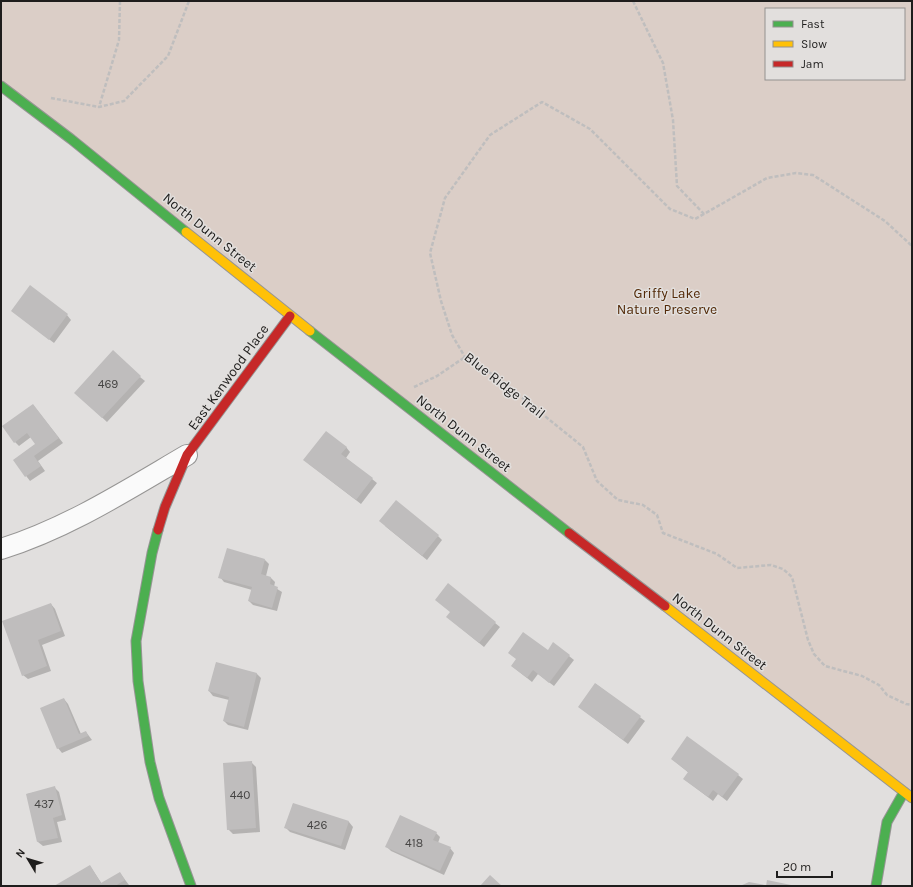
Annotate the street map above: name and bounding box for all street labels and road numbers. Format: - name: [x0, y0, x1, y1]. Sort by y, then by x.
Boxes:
- street label: North Dunn Street: [159, 189, 260, 275]
- street label: East Kenwood Place: [184, 321, 272, 433]
- street label: Blue Ridge Trail: [461, 349, 549, 422]
- street label: North Dunn Street: [413, 391, 515, 476]
- street label: North Dunn Street: [669, 589, 771, 674]

